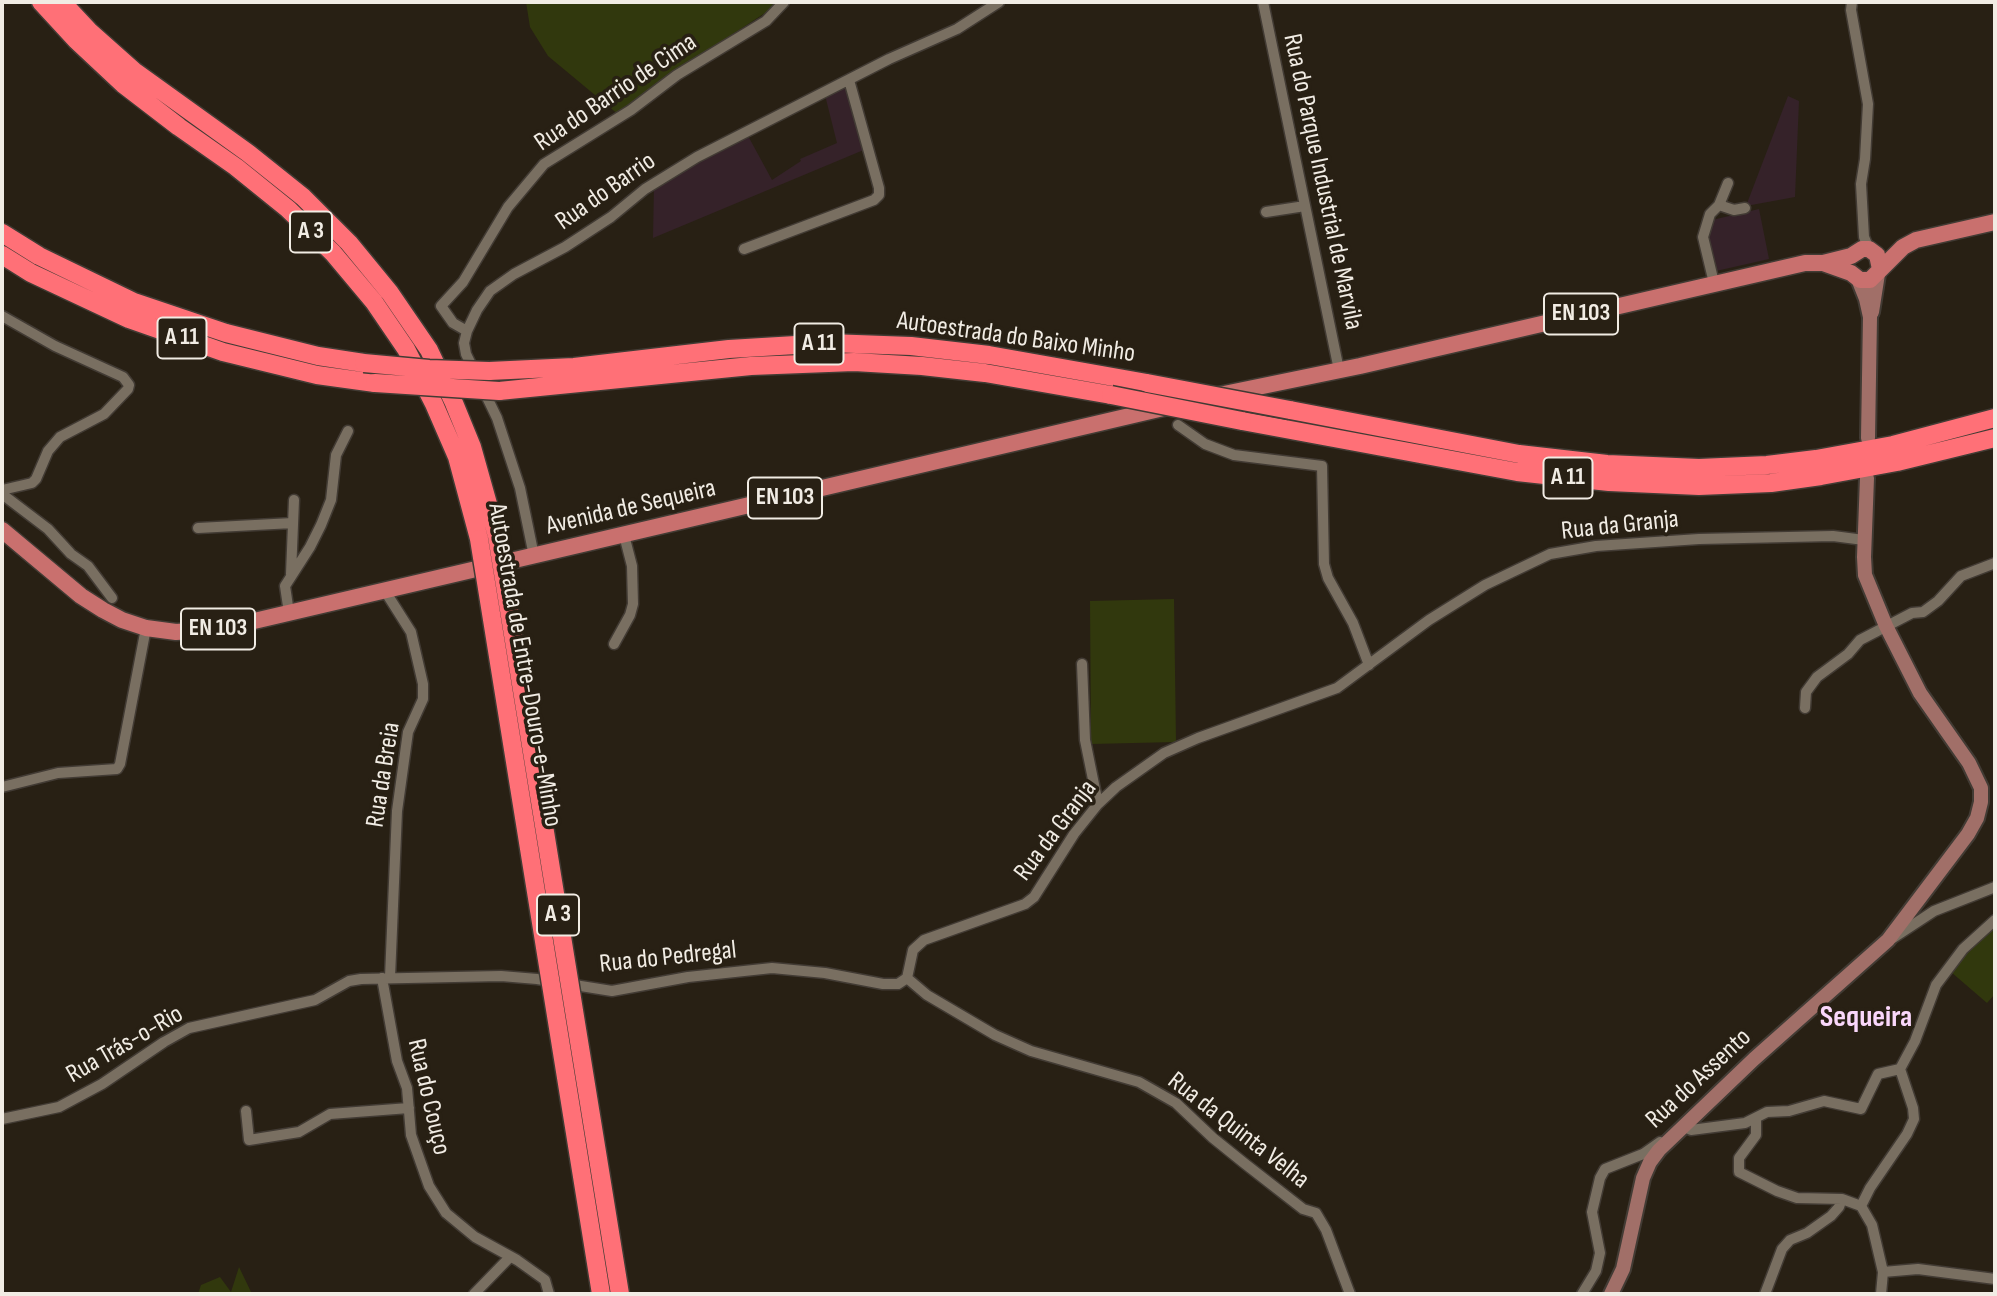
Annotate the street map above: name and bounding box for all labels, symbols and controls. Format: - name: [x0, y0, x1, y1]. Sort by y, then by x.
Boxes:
- street label: Rua do Barrio de Cima: [529, 27, 703, 159]
- street label: Rua do Parque Industrial de Marvila: [1275, 31, 1369, 333]
- street label: Rua do Barrio: [550, 146, 662, 238]
- road number: A 3: [290, 212, 332, 253]
- road number: EN 103: [1544, 293, 1618, 334]
- street label: Autoestrada do Baixo Minho: [895, 306, 1137, 370]
- road number: A 11: [158, 318, 206, 358]
- road number: A 11: [794, 324, 844, 365]
- road number: A 11: [1544, 458, 1592, 499]
- street label: Avenida de Sequeira: [543, 473, 719, 543]
- road number: EN 103: [748, 477, 822, 518]
- street label: Autoestrada de Entre-Douro-e-Minho: [480, 501, 568, 829]
- street label: Rua da Granja: [1560, 504, 1680, 548]
- road number: EN 103: [181, 608, 255, 650]
- street label: Rua da Breia: [360, 720, 408, 830]
- street label: Rua da Granja: [1008, 775, 1104, 887]
- road number: A 3: [537, 894, 579, 936]
- street label: Rua do Pedregal: [598, 935, 738, 981]
- street label: Rua Trás-o-Rio: [61, 999, 189, 1091]
- district label: Sequeira: [1820, 1000, 1912, 1036]
- street label: Rua do Assento: [1640, 1022, 1758, 1136]
- street label: Rua do Couço: [400, 1036, 456, 1158]
- street label: Rua da Quinta Velha: [1161, 1066, 1315, 1196]

